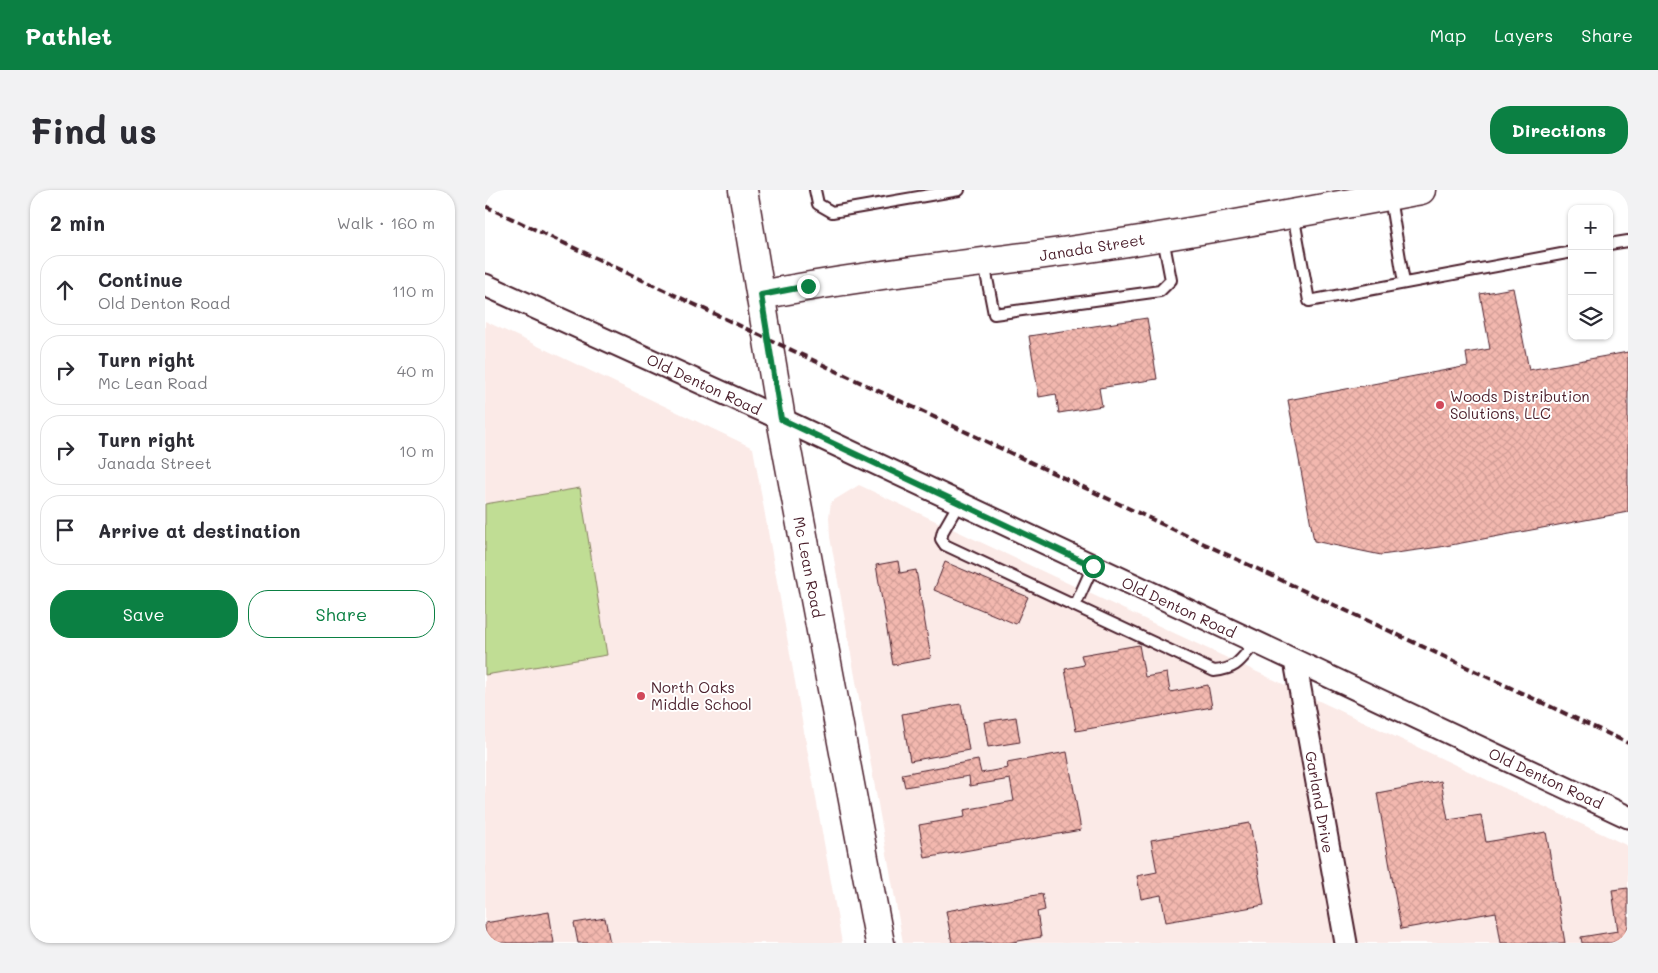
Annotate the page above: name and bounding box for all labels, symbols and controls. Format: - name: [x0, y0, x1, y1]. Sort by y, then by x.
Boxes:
- text: Pathlet: [25, 20, 112, 51]
- text: Map: [1430, 23, 1466, 47]
- text: Layers: [1494, 23, 1553, 47]
- text: Share: [1581, 23, 1633, 47]
- button: Directions: [1490, 106, 1628, 154]
- text: Find us: [30, 107, 157, 153]
- map controls: [1568, 205, 1613, 340]
- button: +: [1568, 205, 1613, 250]
- text: 2 min: [50, 209, 105, 236]
- text: Walk · 160 m: [337, 212, 435, 233]
- street label: Janada Street: [1038, 229, 1146, 265]
- button: −: [1568, 250, 1613, 295]
- text: Continue: [98, 267, 183, 292]
- route end: [797, 275, 820, 298]
- icon: ahead: [51, 276, 79, 304]
- text: 110 m: [392, 280, 434, 301]
- text: Old Denton Road: [98, 292, 230, 313]
- button: layers: [1568, 295, 1613, 340]
- text: Turn right: [98, 347, 195, 372]
- street label: Old Denton Road: [644, 349, 764, 419]
- icon: right: [51, 356, 79, 384]
- text: 40 m: [397, 360, 434, 381]
- text: Mc Lean Road: [98, 372, 207, 393]
- place label: Woods Distribution Solutions, LLC: [1450, 386, 1590, 423]
- marker: Woods Distribution Solutions, LLC: [1434, 399, 1446, 411]
- text: Turn right: [98, 427, 195, 452]
- icon: right: [51, 436, 79, 464]
- text: 10 m: [399, 440, 434, 461]
- text: Janada Street: [98, 452, 212, 473]
- street label: Mc Lean Road: [789, 515, 829, 619]
- icon: arrive: [51, 516, 79, 544]
- text: Arrive at destination: [98, 518, 301, 543]
- route start: [1082, 555, 1105, 578]
- street label: Old Denton Road: [1119, 572, 1239, 642]
- button: Save: [50, 590, 238, 638]
- button: Share: [248, 590, 435, 638]
- place label: North Oaks Middle School: [651, 677, 752, 714]
- marker: North Oaks Middle School: [635, 690, 647, 702]
- street label: Old Denton Road: [1486, 743, 1606, 813]
- street label: Garland Drive: [1301, 749, 1339, 855]

